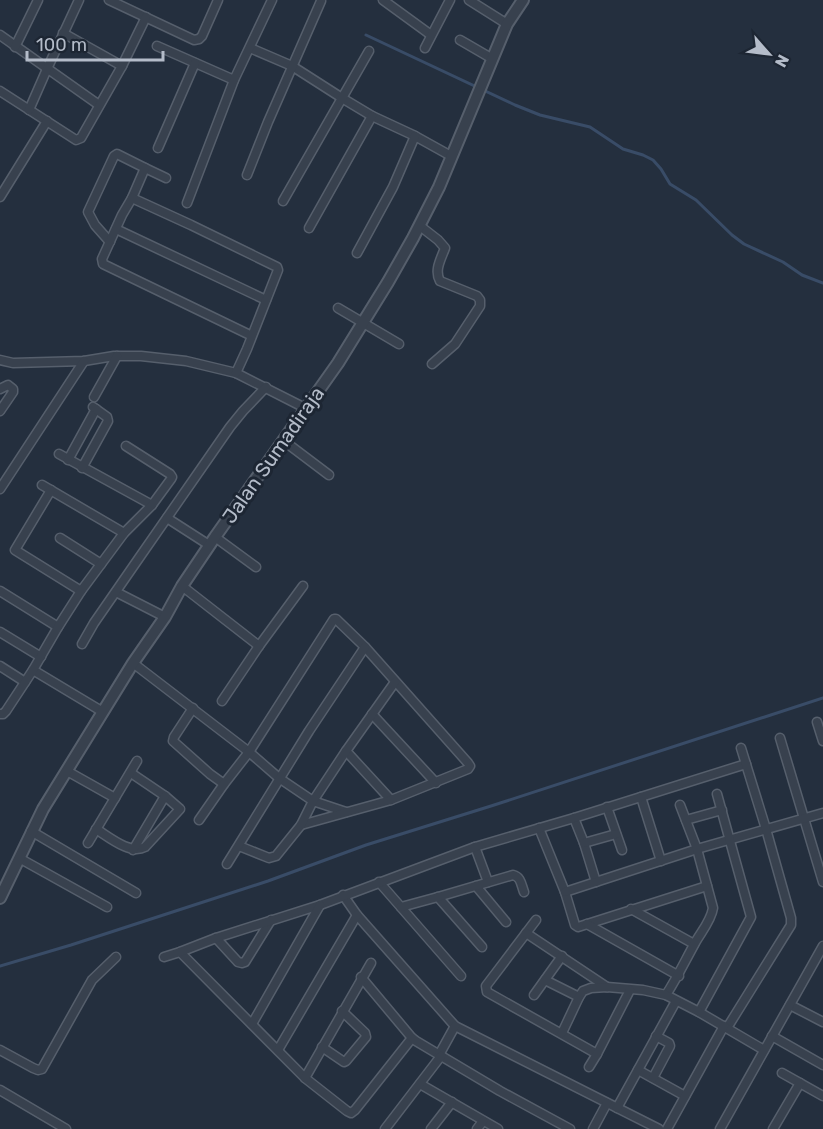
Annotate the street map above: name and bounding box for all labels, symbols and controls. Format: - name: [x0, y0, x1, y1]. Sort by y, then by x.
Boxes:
- scale bar: [27, 24, 164, 62]
- north arrow: [739, 24, 799, 84]
- text: 100 m: [36, 34, 87, 56]
- text: N: [771, 51, 793, 70]
- street label: Jalan Sumadiraja: [217, 382, 329, 528]

